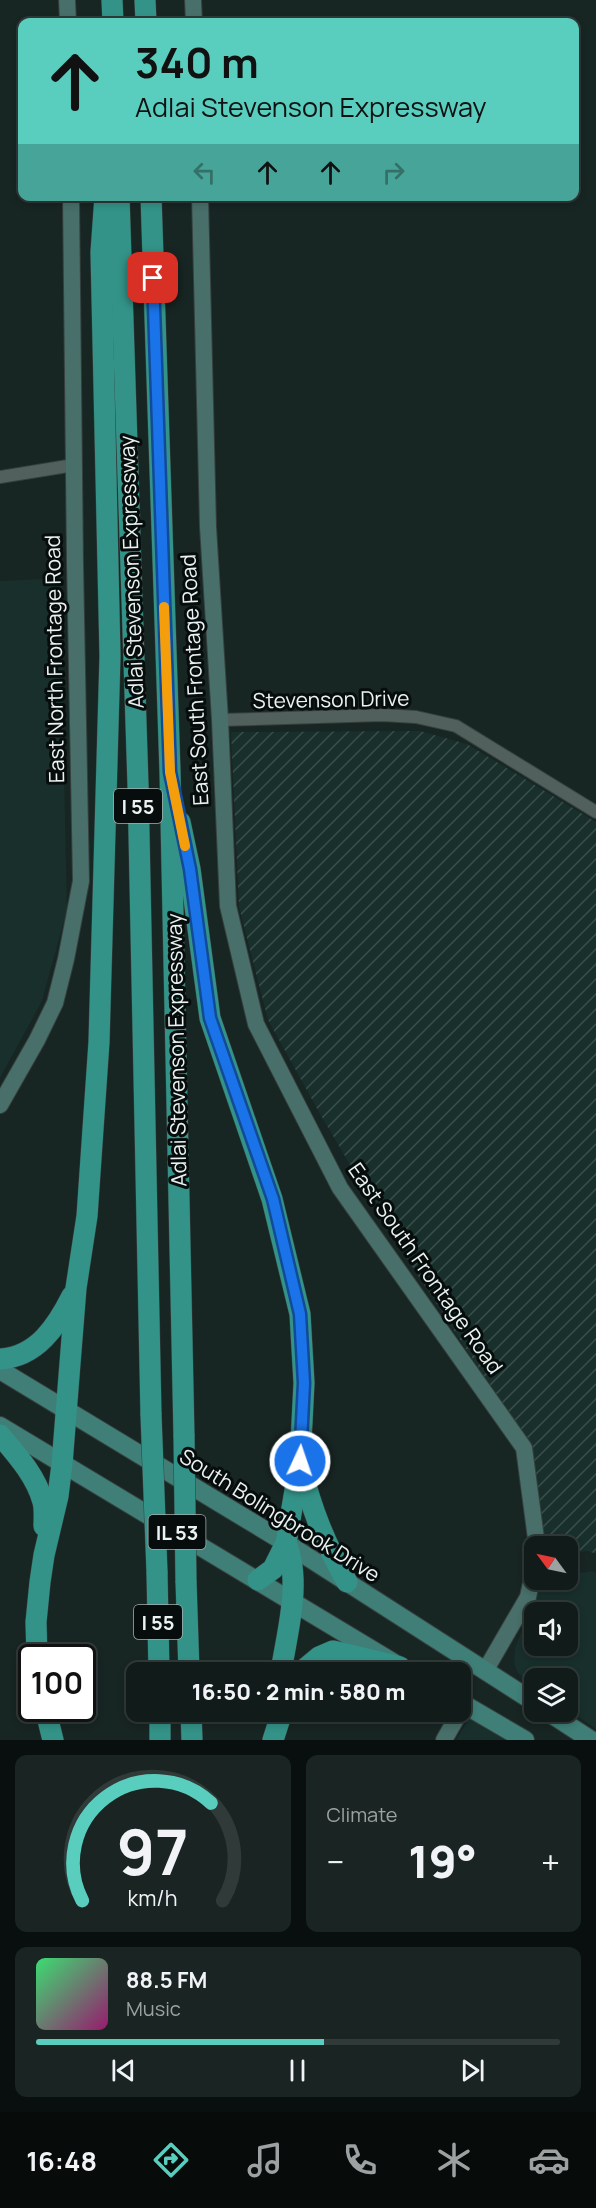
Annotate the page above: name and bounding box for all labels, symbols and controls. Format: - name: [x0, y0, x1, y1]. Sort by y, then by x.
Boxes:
- text: 340 m: [135, 33, 259, 91]
- icon: ahead: [36, 42, 114, 120]
- text: Adlai Stevenson Expressway: [135, 88, 486, 125]
- icon: left: [188, 156, 221, 189]
- icon: ahead: [251, 156, 284, 189]
- icon: ahead: [314, 156, 347, 189]
- icon: right: [377, 156, 410, 189]
- pin: [127, 252, 178, 303]
- icon: arrive: [136, 261, 169, 294]
- street label: Adlai Stevenson Expressway: [112, 435, 150, 709]
- street label: East North Frontage Road: [38, 535, 70, 783]
- street label: East South Frontage Road: [173, 554, 215, 806]
- street label: Stevenson Drive: [252, 684, 410, 714]
- road number: I 55: [114, 789, 162, 823]
- street label: Adlai Stevenson Expressway: [160, 913, 192, 1187]
- street label: East South Frontage Road: [342, 1157, 510, 1379]
- position arrow: [268, 1429, 332, 1493]
- street label: South Bolingbrook Drive: [175, 1442, 385, 1588]
- road number: IL 53: [148, 1515, 206, 1549]
- north arrow: [524, 1536, 578, 1590]
- map controls: [524, 1536, 578, 1722]
- button: sound: [524, 1602, 578, 1656]
- road number: I 55: [134, 1605, 182, 1639]
- speed limit sign: 100: [18, 1644, 96, 1722]
- button: layers: [524, 1668, 578, 1722]
- text: 16:50 · 2 min · 580 m: [192, 1677, 405, 1707]
- text: Climate: [327, 1801, 398, 1828]
- text: 97: [117, 1808, 189, 1894]
- text: 19°: [408, 1830, 477, 1892]
- text: −: [327, 1839, 344, 1884]
- text: +: [541, 1839, 560, 1884]
- text: km/h: [128, 1883, 178, 1912]
- text: 88.5 FM: [126, 1965, 207, 1995]
- text: Music: [126, 1995, 181, 2022]
- icon: previous: [107, 2054, 140, 2087]
- icon: pause: [281, 2054, 314, 2087]
- icon: next: [456, 2054, 489, 2087]
- icon: directions: [150, 2139, 192, 2181]
- icon: music: [244, 2139, 286, 2181]
- icon: phone: [339, 2139, 381, 2181]
- icon: climate: [433, 2139, 475, 2181]
- icon: car: [528, 2139, 570, 2181]
- text: 16:48: [26, 2142, 97, 2179]

